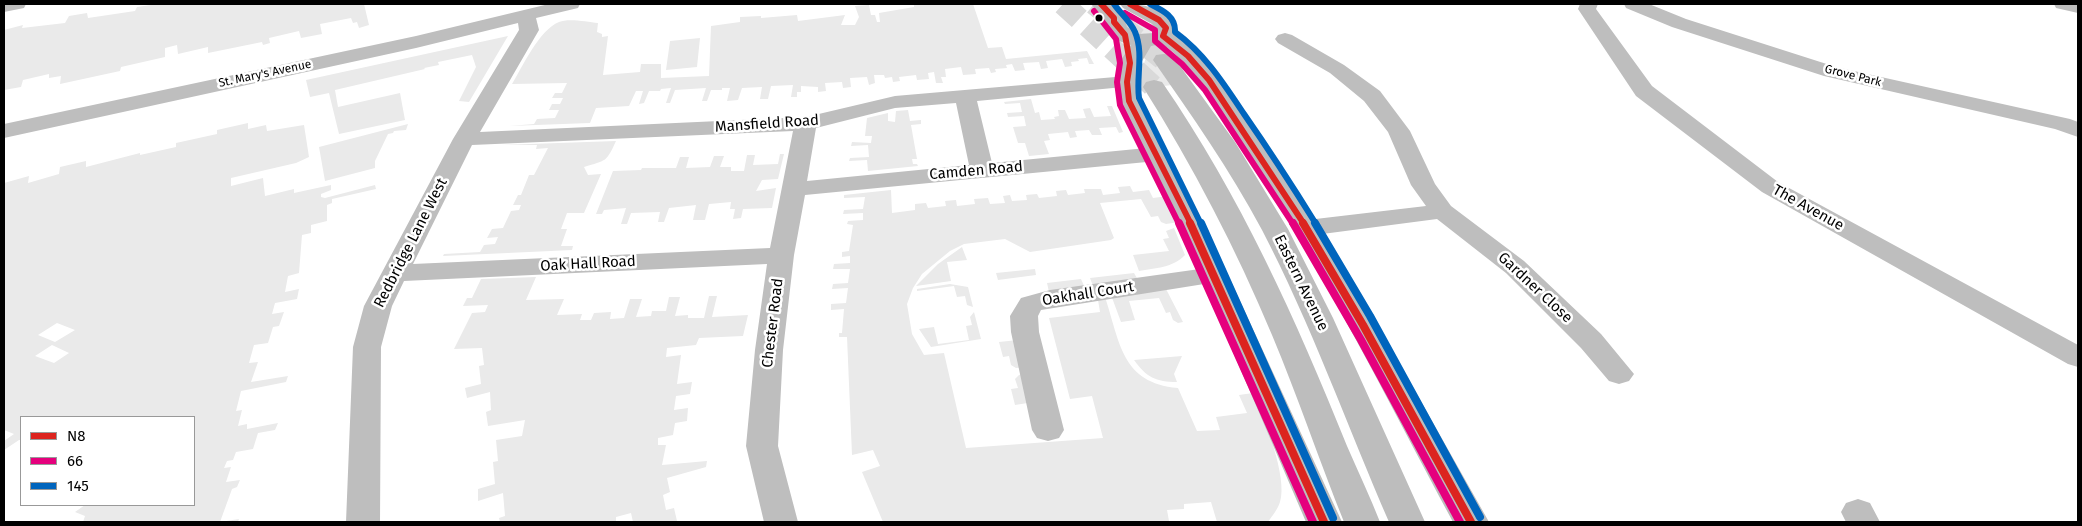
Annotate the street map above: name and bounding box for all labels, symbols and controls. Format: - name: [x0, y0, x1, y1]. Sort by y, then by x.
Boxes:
- unlabelled marker: [1094, 13, 1104, 23]
- street label: St. Mary's Avenue: [217, 57, 313, 91]
- street label: Grove Park: [1823, 62, 1883, 90]
- street label: Mansfield Road: [714, 111, 820, 137]
- street label: Camden Road: [929, 158, 1023, 184]
- street label: Redbridge Lane West: [371, 175, 451, 311]
- street label: The Avenue: [1769, 181, 1847, 235]
- street label: Eastern Avenue: [1270, 232, 1332, 334]
- street label: Gardner Close: [1494, 249, 1576, 327]
- street label: Oak Hall Road: [540, 253, 636, 275]
- street label: Chester Road: [759, 277, 787, 369]
- street label: Oakhall Court: [1041, 278, 1135, 310]
- legend: [20, 416, 195, 506]
- text: N8: [67, 427, 86, 445]
- text: 66: [67, 452, 83, 470]
- text: 145: [67, 477, 89, 495]

